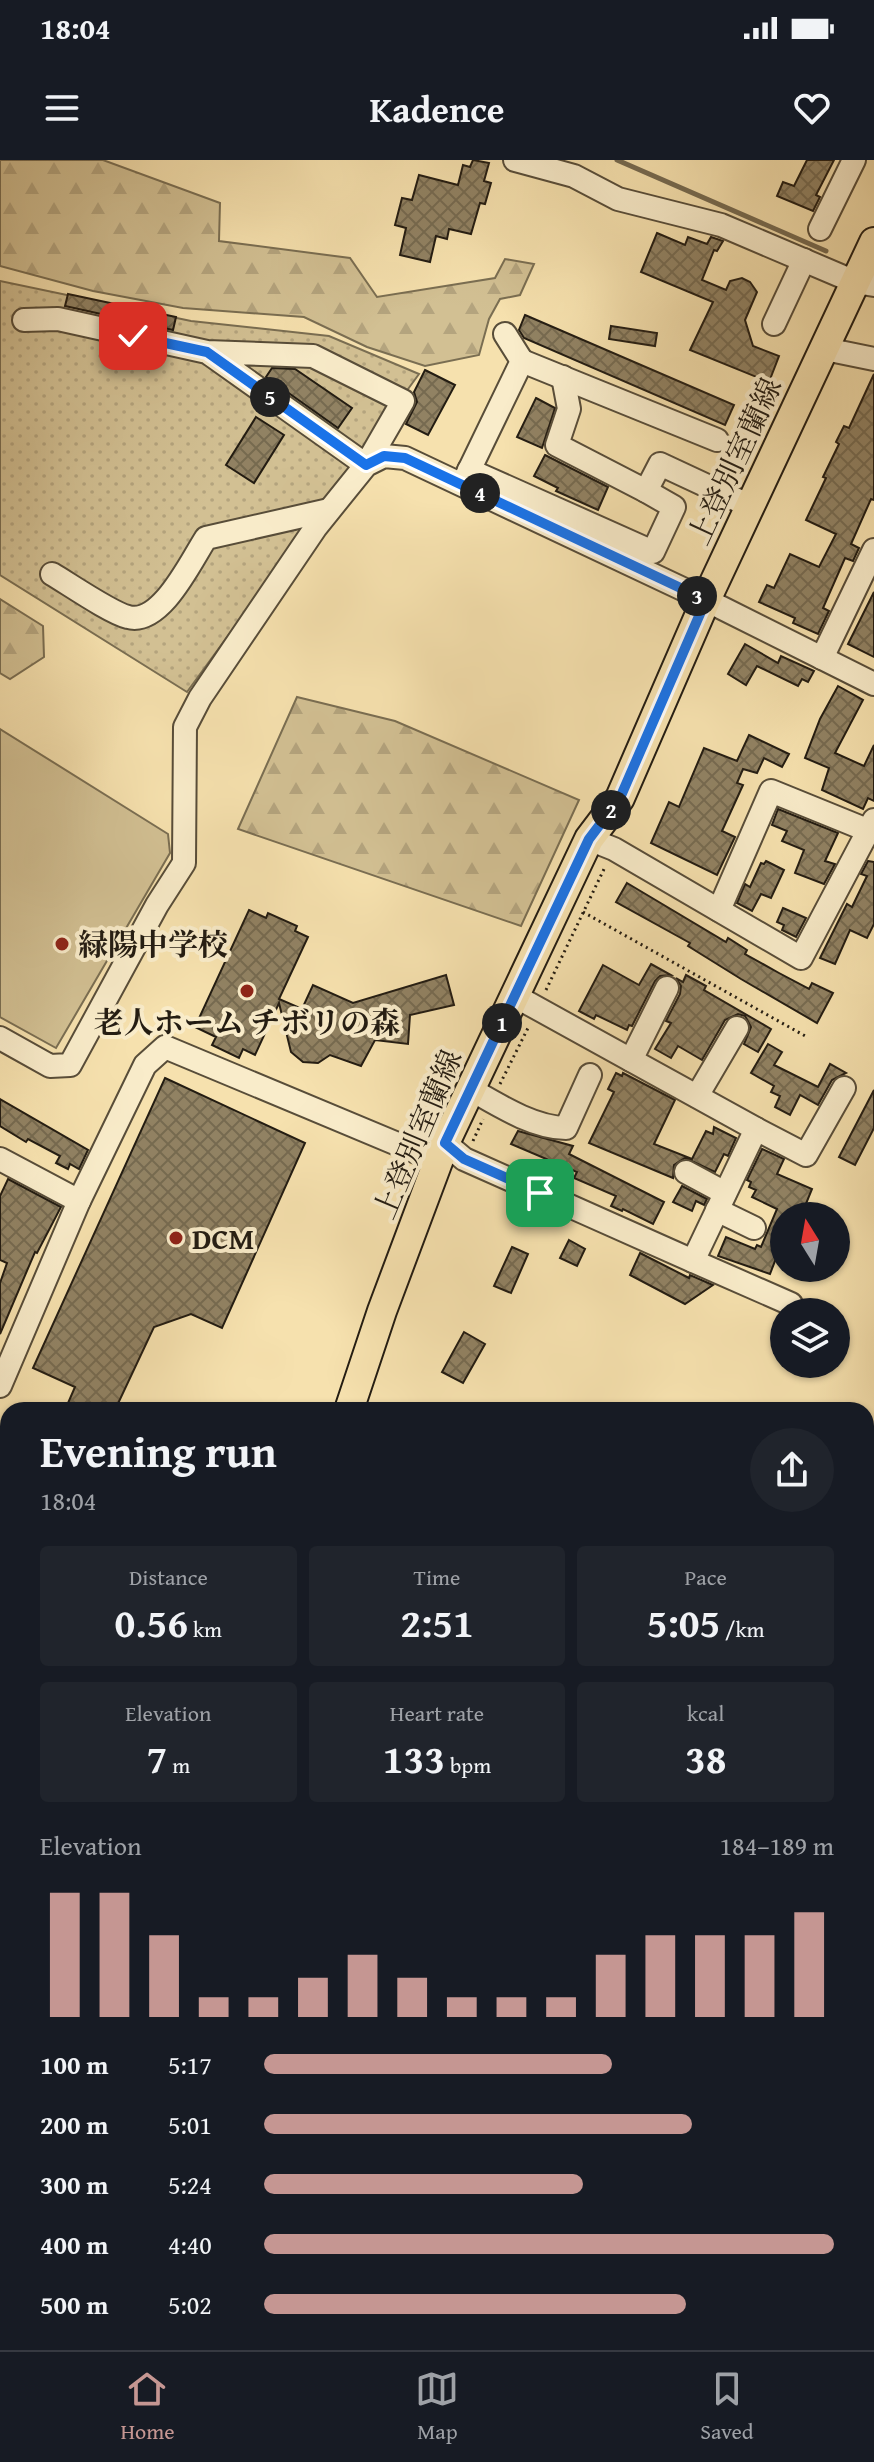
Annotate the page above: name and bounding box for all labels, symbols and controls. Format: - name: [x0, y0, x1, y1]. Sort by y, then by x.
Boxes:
- text: 18:04: [40, 6, 111, 50]
- text: Kadence: [369, 82, 505, 135]
- icon: menu: [40, 86, 84, 130]
- icon: heart: [790, 86, 834, 130]
- pin: [99, 302, 167, 370]
- icon: check: [111, 314, 155, 358]
- street label: 上登別室蘭線: [676, 370, 792, 552]
- pin: 5: [250, 377, 290, 417]
- text: 5: [264, 381, 276, 413]
- pin: 4: [460, 473, 500, 513]
- text: 4: [474, 477, 486, 509]
- pin: 3: [677, 576, 717, 616]
- text: 3: [691, 580, 703, 612]
- pin: 2: [591, 790, 631, 830]
- text: 2: [605, 794, 617, 826]
- place label: 緑陽中学校: [78, 922, 228, 966]
- marker: 緑陽中学校: [53, 935, 71, 953]
- marker: 老人ホーム チボリの森: [238, 982, 256, 1000]
- place label: 老人ホーム チボリの森: [94, 1000, 400, 1044]
- pin: 1: [482, 1003, 522, 1043]
- text: 1: [496, 1007, 508, 1039]
- street label: 上登別室蘭線: [362, 1043, 472, 1225]
- pin: [506, 1159, 574, 1227]
- icon: arrive: [518, 1171, 562, 1215]
- north arrow: [770, 1202, 850, 1282]
- map controls: [770, 1202, 850, 1378]
- place label: DCM: [192, 1216, 254, 1260]
- marker: DCM: [167, 1229, 185, 1247]
- button: layers: [770, 1298, 850, 1378]
- text: Evening run: [40, 1419, 277, 1483]
- button: share: [750, 1428, 834, 1512]
- text: 18:04: [40, 1481, 96, 1520]
- text: Distance: [129, 1561, 208, 1593]
- text: Time: [414, 1561, 460, 1593]
- text: Pace: [685, 1561, 727, 1593]
- text: 0.56: [115, 1593, 188, 1652]
- text: 2:51: [400, 1593, 474, 1652]
- text: 5:05: [647, 1593, 720, 1652]
- text: km: [188, 1613, 222, 1645]
- text: /km: [720, 1613, 765, 1645]
- text: Elevation: [125, 1697, 211, 1729]
- text: Heart rate: [390, 1697, 484, 1729]
- text: kcal: [687, 1697, 724, 1729]
- text: 7: [147, 1729, 167, 1788]
- text: 133: [383, 1729, 445, 1788]
- text: 38: [685, 1729, 726, 1788]
- text: m: [167, 1749, 190, 1781]
- text: bpm: [445, 1749, 491, 1781]
- text: Elevation: [40, 1826, 142, 1865]
- text: 184–189 m: [720, 1826, 834, 1865]
- text: 100 m: [40, 2045, 108, 2084]
- text: 5:17: [168, 2045, 212, 2084]
- text: 200 m: [40, 2105, 108, 2144]
- text: 5:01: [168, 2105, 212, 2144]
- text: 300 m: [40, 2165, 108, 2204]
- text: 5:24: [168, 2165, 212, 2204]
- text: 400 m: [40, 2225, 108, 2264]
- text: 4:40: [168, 2225, 212, 2264]
- text: 500 m: [40, 2285, 108, 2324]
- text: 5:02: [168, 2285, 212, 2324]
- tab: Home: [120, 2367, 175, 2447]
- tab: Map: [415, 2367, 459, 2447]
- tab: Saved: [700, 2367, 754, 2447]

